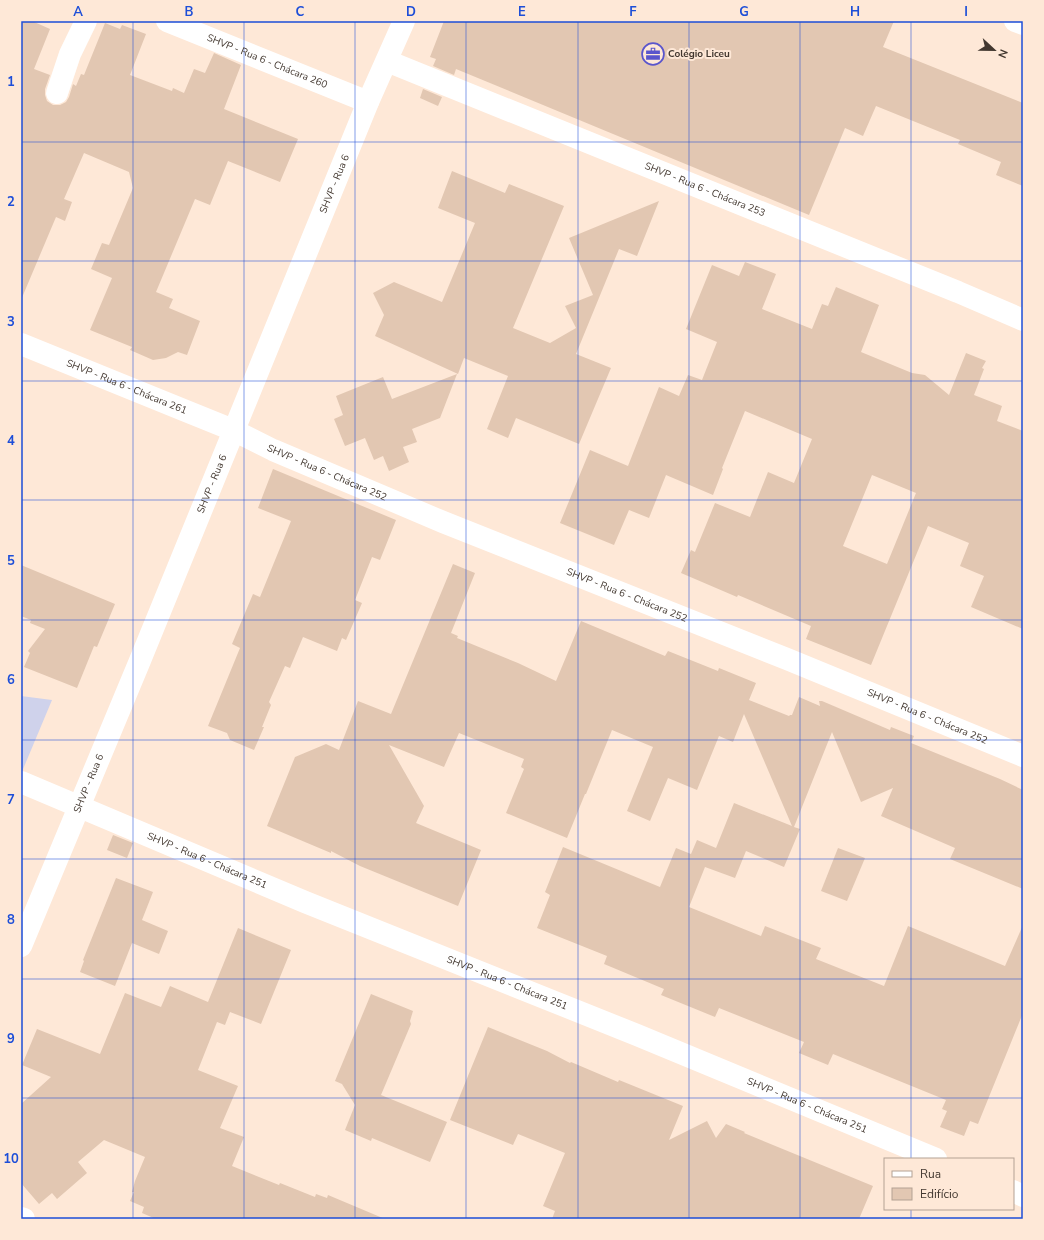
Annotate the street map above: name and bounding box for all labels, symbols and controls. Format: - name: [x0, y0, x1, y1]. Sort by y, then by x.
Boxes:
- text: A: [73, 3, 83, 21]
- text: B: [185, 3, 194, 21]
- text: C: [296, 3, 305, 21]
- text: D: [406, 3, 416, 21]
- text: E: [518, 3, 526, 21]
- text: F: [629, 3, 637, 21]
- text: G: [739, 3, 749, 21]
- text: H: [850, 3, 860, 21]
- text: I: [964, 3, 968, 21]
- north arrow: [974, 30, 1014, 70]
- street label: SHVP - Rua 6 - Chácara 260: [205, 31, 330, 92]
- office icon: Colégio Liceu: [640, 41, 666, 67]
- place label: Colégio Liceu: [668, 47, 730, 61]
- text: N: [994, 47, 1011, 60]
- text: 1: [7, 73, 15, 91]
- street label: SHVP - Rua 6: [316, 152, 353, 216]
- street label: SHVP - Rua 6 - Chácara 253: [642, 159, 767, 220]
- text: 2: [7, 193, 15, 211]
- text: 3: [7, 313, 15, 331]
- street label: SHVP - Rua 6 - Chácara 261: [64, 356, 189, 418]
- text: 4: [7, 432, 15, 450]
- street label: SHVP - Rua 6 - Chácara 252: [264, 441, 389, 504]
- street label: SHVP - Rua 6: [194, 452, 230, 516]
- text: 5: [7, 552, 15, 570]
- street label: SHVP - Rua 6 - Chácara 252: [564, 565, 689, 626]
- text: 6: [7, 671, 15, 689]
- street label: SHVP - Rua 6 - Chácara 252: [865, 686, 990, 748]
- street label: SHVP - Rua 6: [70, 752, 107, 815]
- text: 7: [7, 791, 15, 809]
- street label: SHVP - Rua 6 - Chácara 251: [145, 829, 269, 892]
- text: 8: [7, 911, 15, 929]
- street label: SHVP - Rua 6 - Chácara 251: [445, 952, 570, 1013]
- text: 9: [7, 1030, 15, 1048]
- street label: SHVP - Rua 6 - Chácara 251: [745, 1074, 869, 1137]
- text: 10: [3, 1150, 19, 1168]
- legend: [884, 1158, 1014, 1210]
- text: Rua: [920, 1166, 941, 1182]
- text: Edifício: [920, 1186, 959, 1202]

